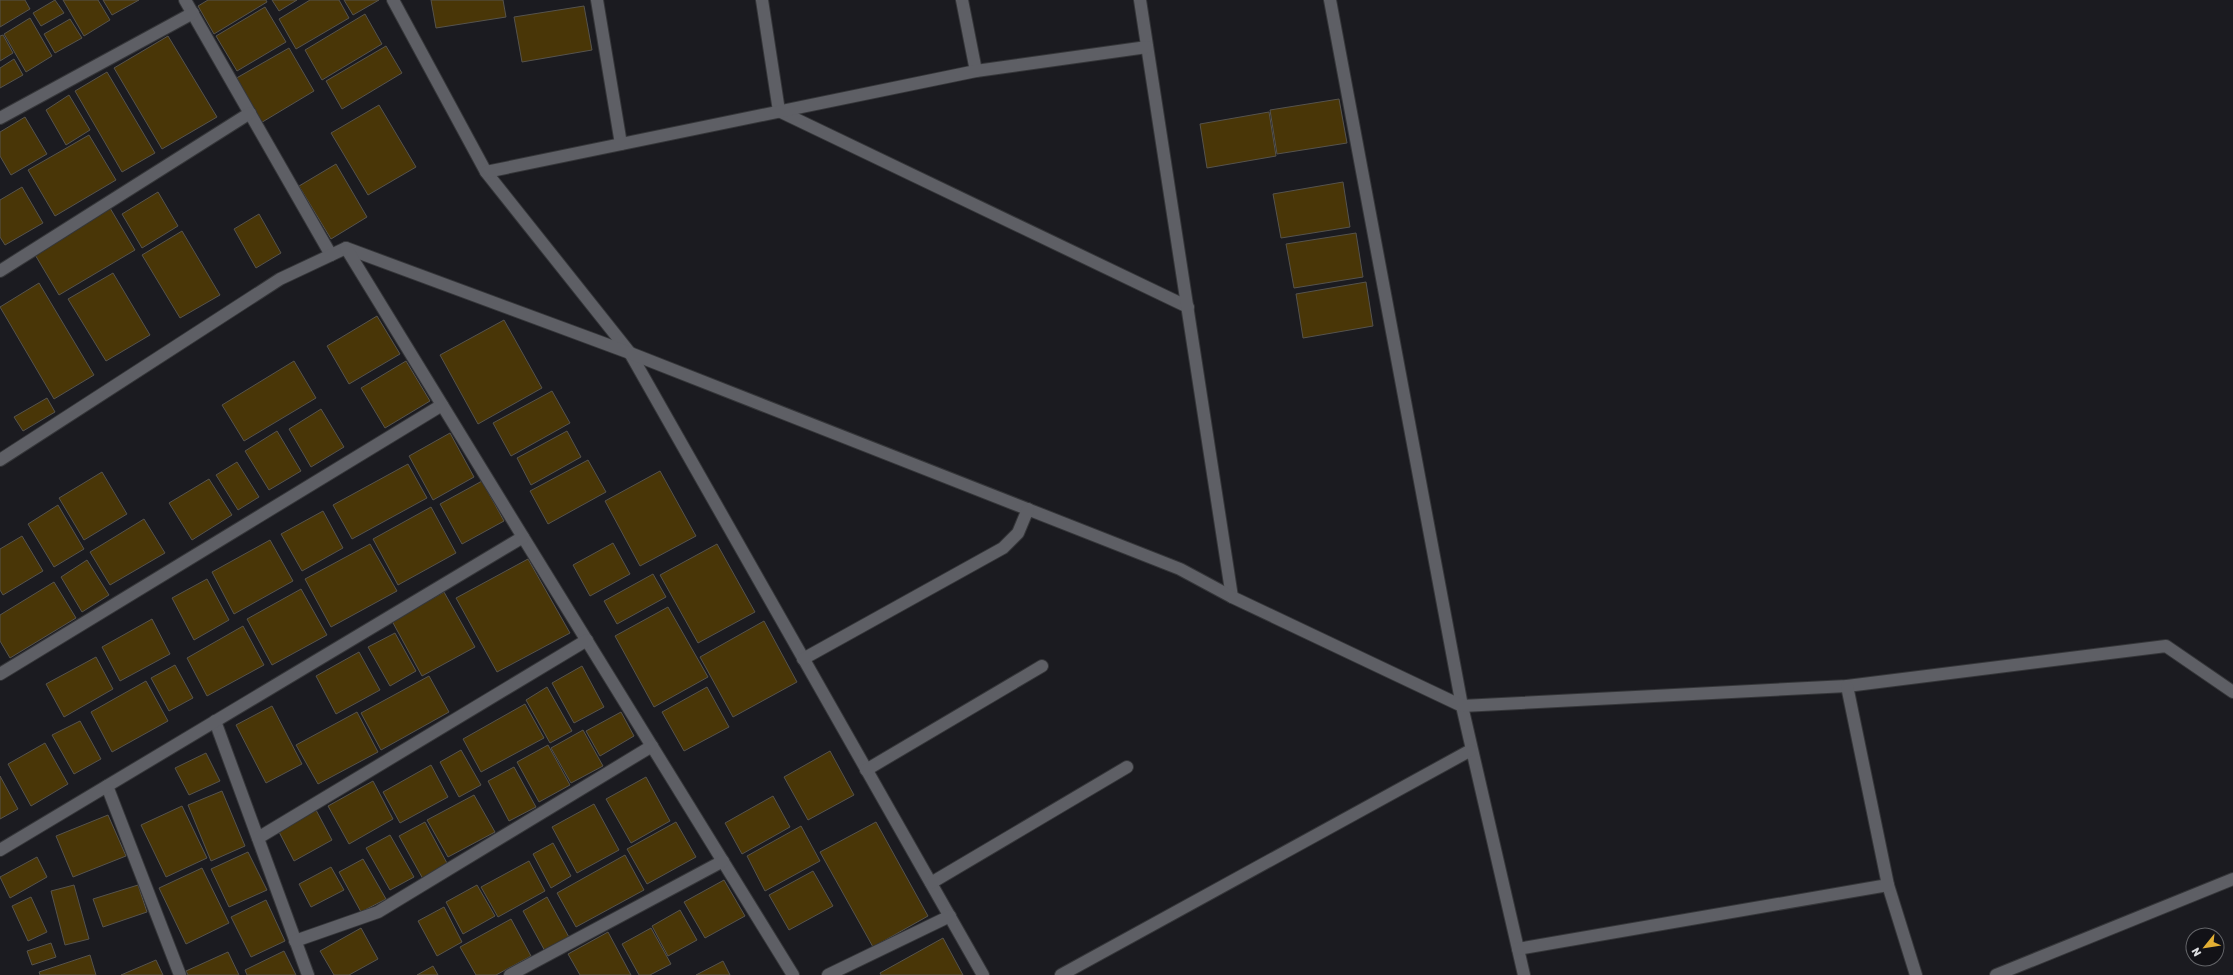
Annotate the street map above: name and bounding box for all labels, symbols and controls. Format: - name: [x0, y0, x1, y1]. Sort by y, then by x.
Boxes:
- north arrow: [2185, 927, 2225, 967]
- text: N: [2189, 945, 2204, 958]

